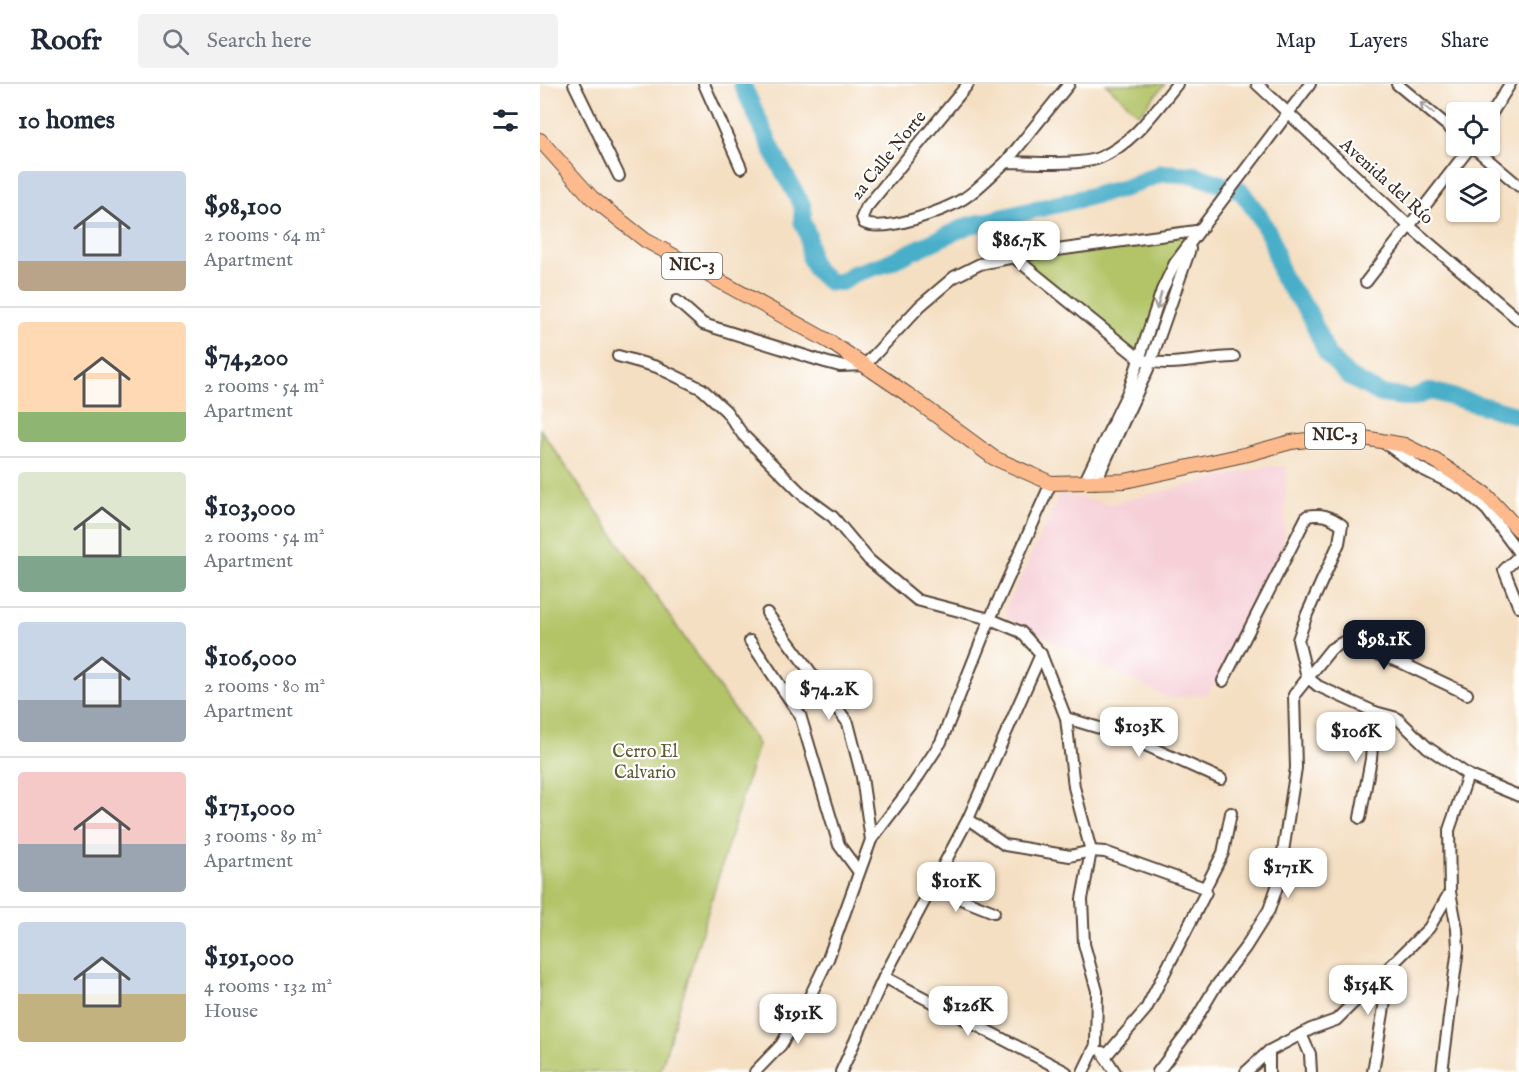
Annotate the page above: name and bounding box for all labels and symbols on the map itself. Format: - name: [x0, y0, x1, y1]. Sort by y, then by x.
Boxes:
- one-way arrow: [1419, 102, 1435, 115]
- street label: 2a Calle Norte: [846, 107, 932, 205]
- street label: Avenida del Río: [1334, 133, 1438, 230]
- pin: $86.7K: [970, 221, 1068, 272]
- road number: NIC-3: [662, 253, 722, 279]
- one-way arrow: [1153, 291, 1164, 310]
- road number: NIC-3: [1305, 423, 1365, 449]
- pin: $98.1K: [1335, 620, 1433, 671]
- pin: $74.2K: [780, 670, 878, 721]
- pin: $103K: [1097, 707, 1181, 758]
- pin: $106K: [1314, 712, 1398, 763]
- park label: Cerro El Calvario: [612, 741, 678, 785]
- pin: $171K: [1246, 848, 1330, 899]
- pin: $101K: [914, 862, 998, 913]
- pin: $154K: [1326, 965, 1410, 1016]
- pin: $126K: [926, 986, 1010, 1037]
- pin: $191K: [756, 994, 840, 1045]

